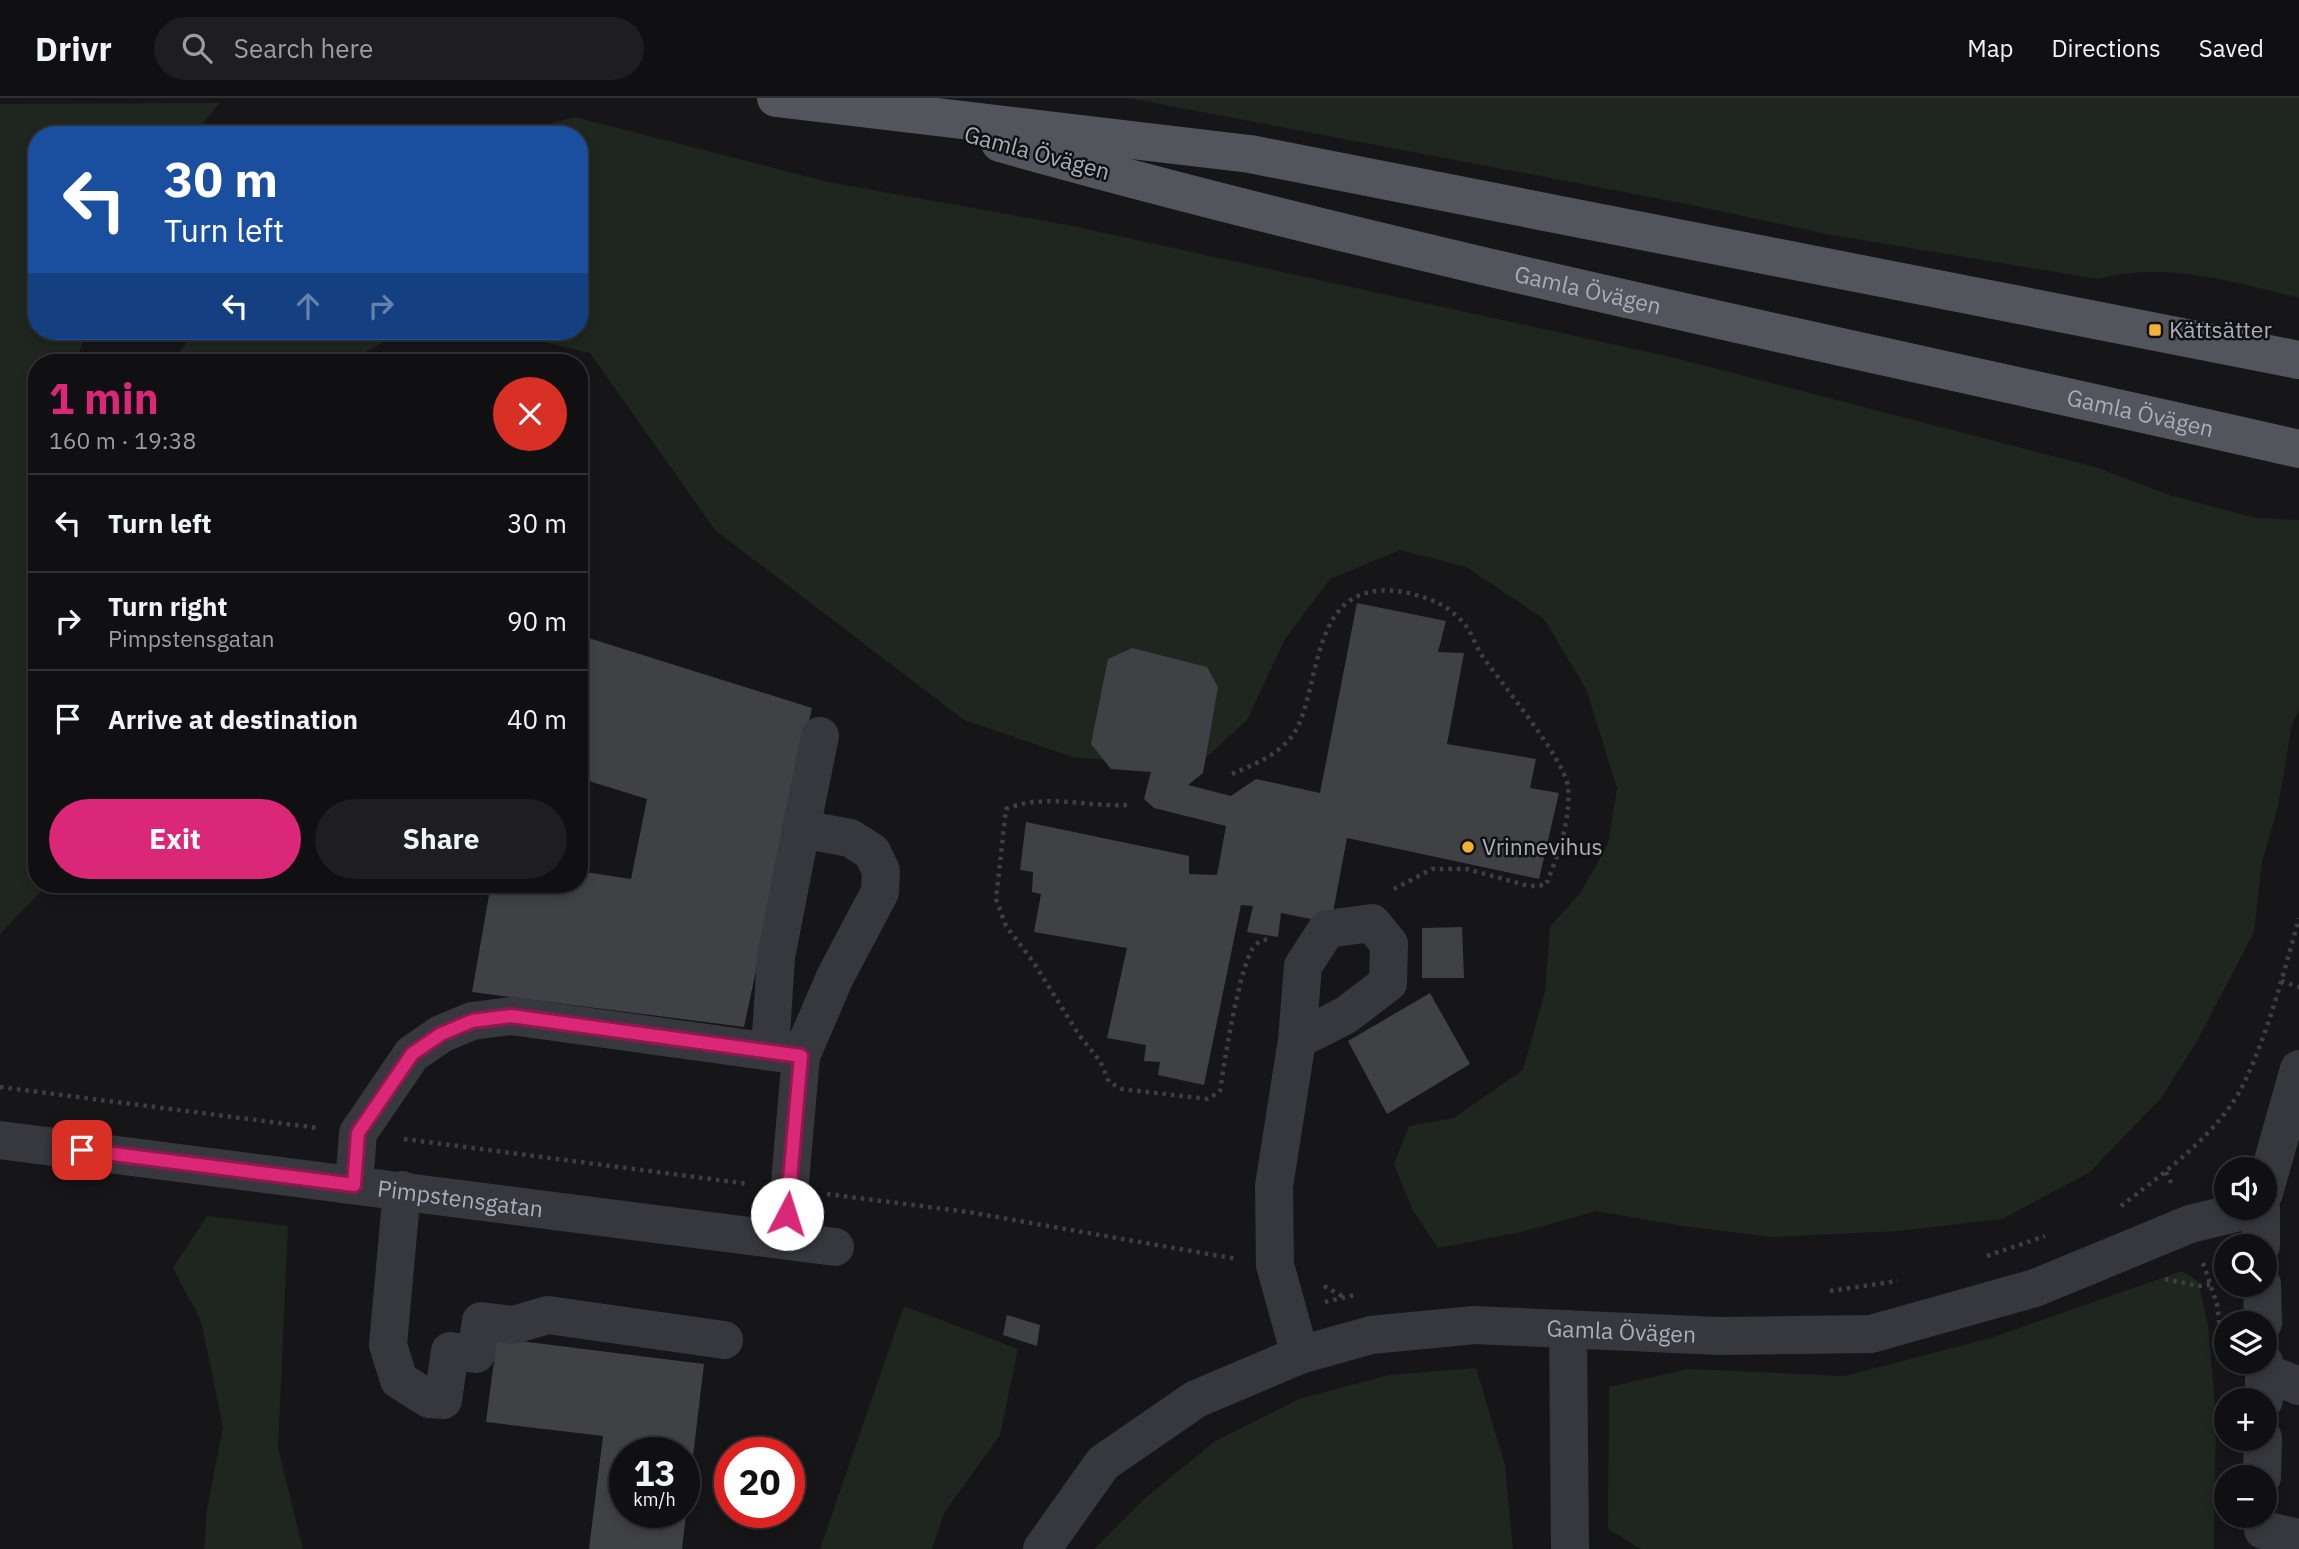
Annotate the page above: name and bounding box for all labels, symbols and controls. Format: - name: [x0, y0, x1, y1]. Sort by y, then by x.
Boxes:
- search box: [154, 17, 644, 80]
- text: Drivr: [35, 27, 112, 70]
- icon: search: [178, 29, 216, 67]
- text: Search here: [234, 31, 373, 65]
- text: Map: [1967, 32, 2013, 64]
- text: Directions: [2051, 32, 2161, 64]
- text: Saved: [2199, 32, 2264, 64]
- street label: Gamla Övägen: [961, 118, 1113, 186]
- text: 30 m: [164, 147, 278, 210]
- icon: left: [49, 154, 140, 245]
- text: Turn left: [164, 209, 284, 251]
- street label: Gamla Övägen: [1512, 258, 1664, 321]
- icon: left: [216, 287, 254, 325]
- icon: ahead: [289, 287, 327, 325]
- icon: right: [362, 287, 400, 325]
- place label: Kättsätter: [2169, 314, 2272, 344]
- marker: Kättsätter: [2147, 322, 2163, 338]
- text: 1 min: [49, 371, 159, 426]
- button: close: [493, 377, 567, 451]
- street label: Gamla Övägen: [2064, 381, 2217, 443]
- text: 160 m · 19:38: [49, 425, 196, 455]
- icon: left: [49, 504, 87, 542]
- text: Turn left: [108, 506, 211, 540]
- text: 30 m: [507, 506, 567, 540]
- text: Turn right: [108, 589, 227, 623]
- icon: right: [49, 602, 87, 640]
- text: 90 m: [507, 604, 567, 638]
- text: Pimpstensgatan: [108, 623, 275, 653]
- icon: arrive: [49, 700, 87, 738]
- text: Arrive at destination: [108, 702, 358, 736]
- text: 40 m: [507, 702, 567, 736]
- button: Exit: [49, 799, 301, 879]
- button: Share: [315, 799, 567, 879]
- place label: Vrinnevihus: [1482, 831, 1603, 861]
- marker: Vrinnevihus: [1460, 839, 1476, 855]
- pin: [52, 1120, 112, 1180]
- icon: arrive: [63, 1131, 101, 1169]
- map controls: [2214, 1157, 2277, 1528]
- button: sound: [2214, 1157, 2277, 1220]
- street label: Pimpstensgatan: [376, 1173, 545, 1223]
- position arrow: [750, 1177, 824, 1251]
- button: search: [2214, 1234, 2277, 1297]
- button: layers: [2214, 1311, 2277, 1374]
- street label: Gamla Övägen: [1546, 1312, 1697, 1349]
- button: +: [2214, 1388, 2277, 1451]
- speed limit sign: 20: [714, 1437, 805, 1528]
- text: 13: [633, 1450, 676, 1496]
- button: −: [2214, 1465, 2277, 1528]
- text: km/h: [633, 1488, 676, 1511]

